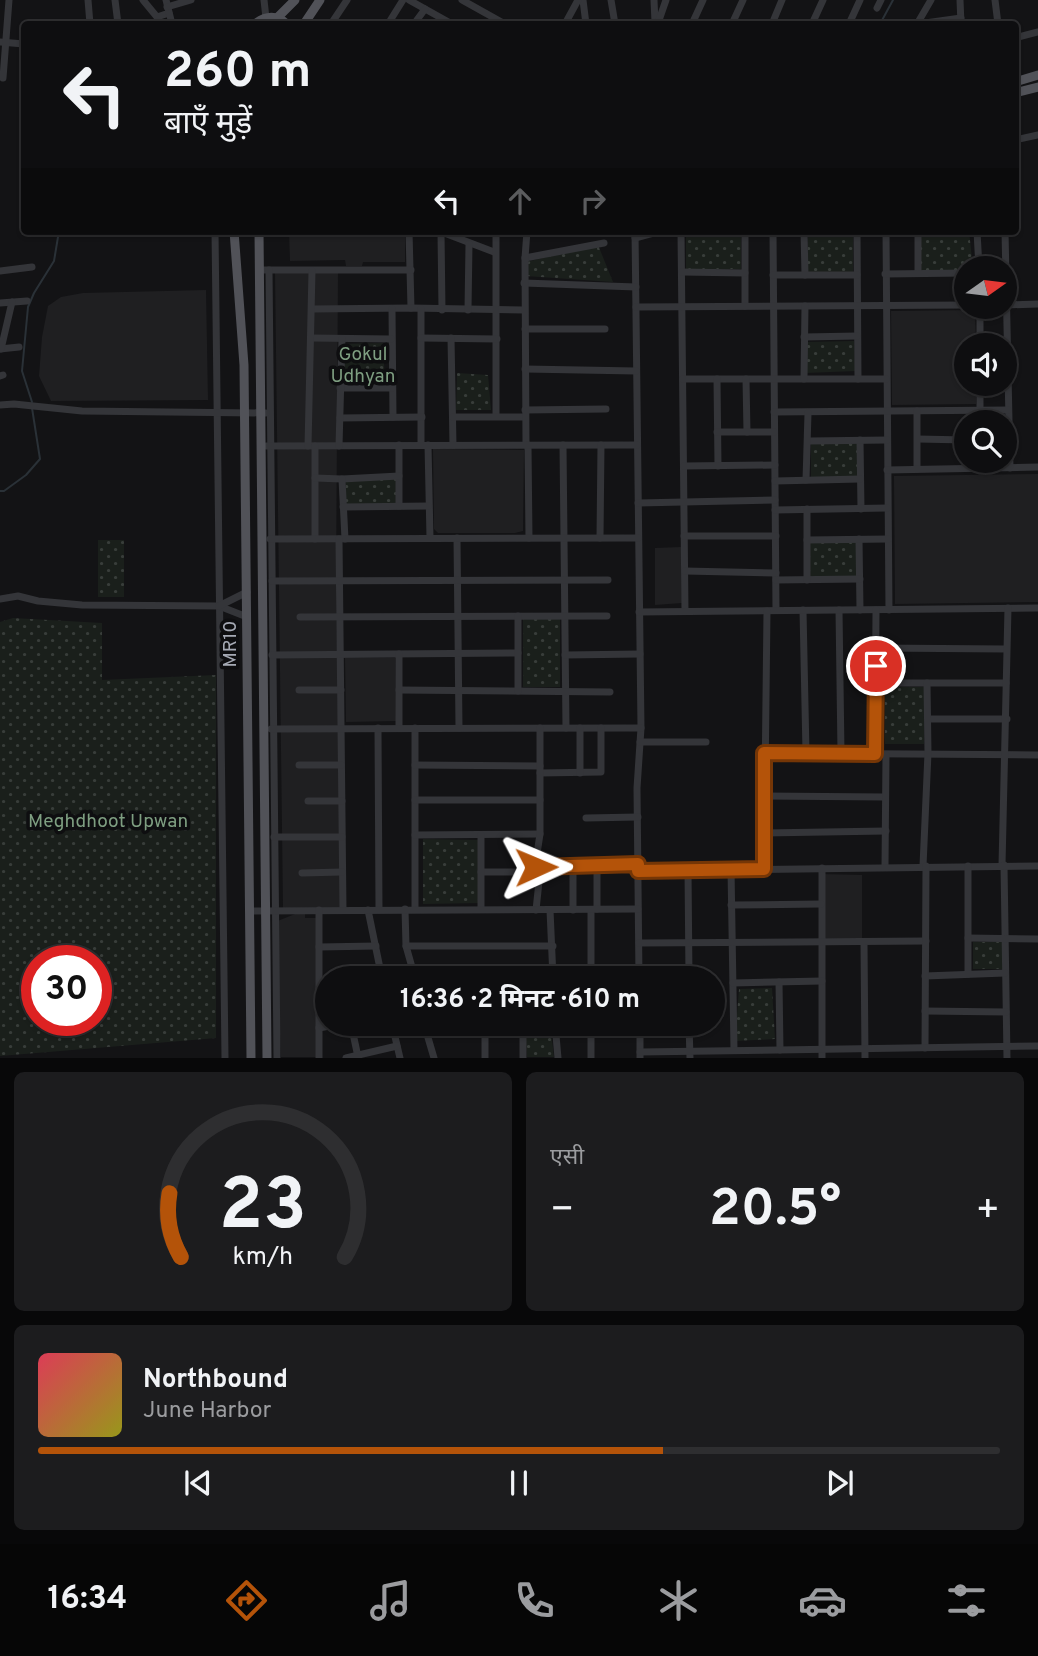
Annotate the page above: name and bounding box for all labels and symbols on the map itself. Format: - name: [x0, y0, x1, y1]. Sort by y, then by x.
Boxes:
- north arrow: [954, 256, 1017, 318]
- park label: Gokul Udhyan: [330, 343, 396, 389]
- street label: MR10: [219, 620, 243, 668]
- pin: [846, 636, 906, 696]
- park label: Meghdhoot Upwan: [28, 810, 188, 834]
- position arrow: [499, 830, 573, 904]
- speed limit sign: 30: [21, 945, 112, 1036]

